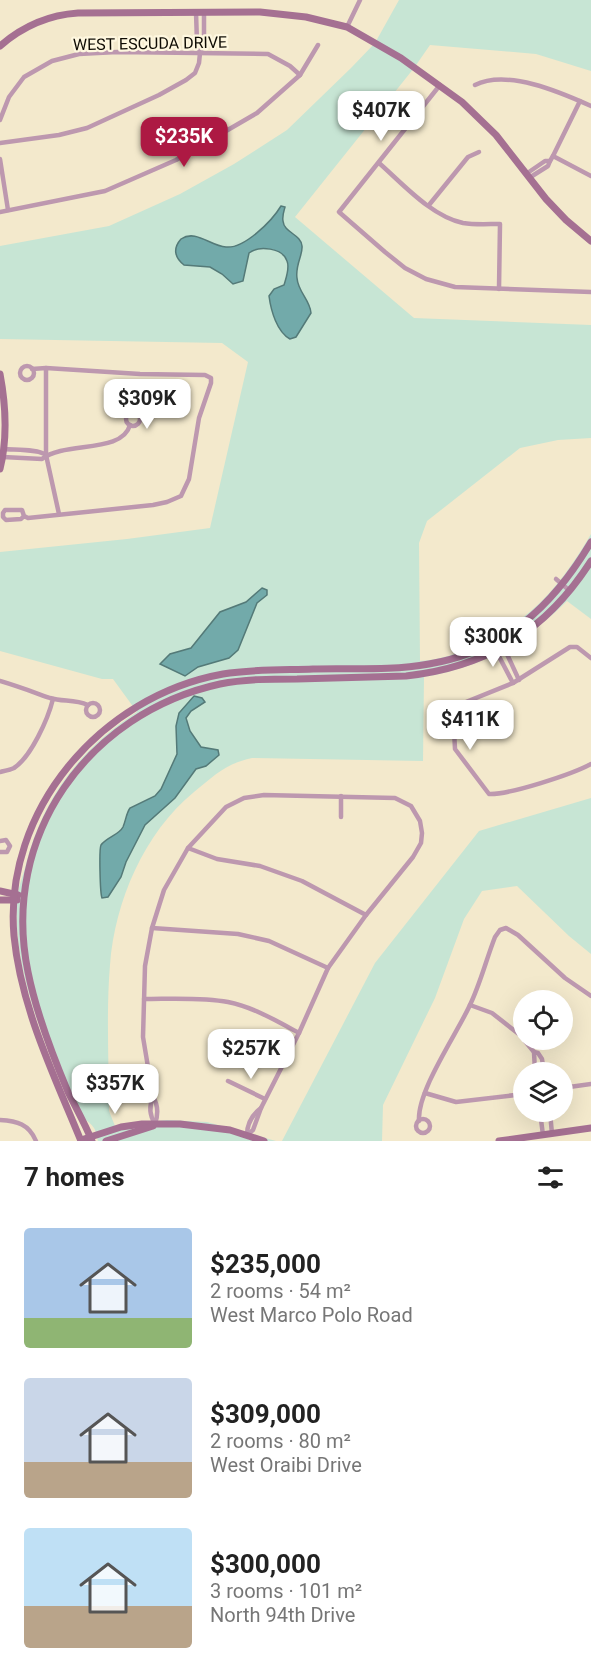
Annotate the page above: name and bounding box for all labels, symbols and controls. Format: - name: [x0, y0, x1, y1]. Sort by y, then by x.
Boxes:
- street label: WEST ESCUDA DRIVE: [73, 33, 227, 54]
- pin: $407K: [339, 91, 423, 142]
- text: $407K: [352, 98, 410, 122]
- pin: $235K: [142, 117, 226, 168]
- text: $235K: [155, 124, 213, 148]
- pin: $309K: [105, 379, 189, 430]
- text: $309K: [118, 386, 176, 410]
- pin: $300K: [451, 617, 535, 668]
- text: $300K: [464, 624, 522, 648]
- pin: $411K: [428, 700, 512, 751]
- text: $411K: [441, 707, 499, 731]
- map controls: [513, 990, 573, 1122]
- button: locate: [513, 990, 573, 1050]
- pin: $257K: [209, 1029, 293, 1080]
- text: $257K: [222, 1036, 280, 1060]
- button: layers: [513, 1062, 573, 1122]
- pin: $357K: [73, 1064, 157, 1115]
- text: $357K: [86, 1071, 144, 1095]
- icon: filters: [534, 1161, 567, 1194]
- text: 7 homes: [24, 1162, 125, 1192]
- text: $235,000: [210, 1249, 321, 1279]
- icon: home: [72, 1252, 144, 1324]
- text: 2 rooms · 54 m²: [210, 1279, 351, 1303]
- text: West Marco Polo Road: [210, 1303, 413, 1327]
- text: $309,000: [210, 1399, 321, 1429]
- icon: home: [72, 1402, 144, 1474]
- text: 2 rooms · 80 m²: [210, 1429, 351, 1453]
- text: West Oraibi Drive: [210, 1453, 362, 1477]
- text: $300,000: [210, 1549, 321, 1579]
- icon: home: [72, 1552, 144, 1624]
- text: 3 rooms · 101 m²: [210, 1579, 362, 1603]
- text: North 94th Drive: [210, 1603, 355, 1627]

